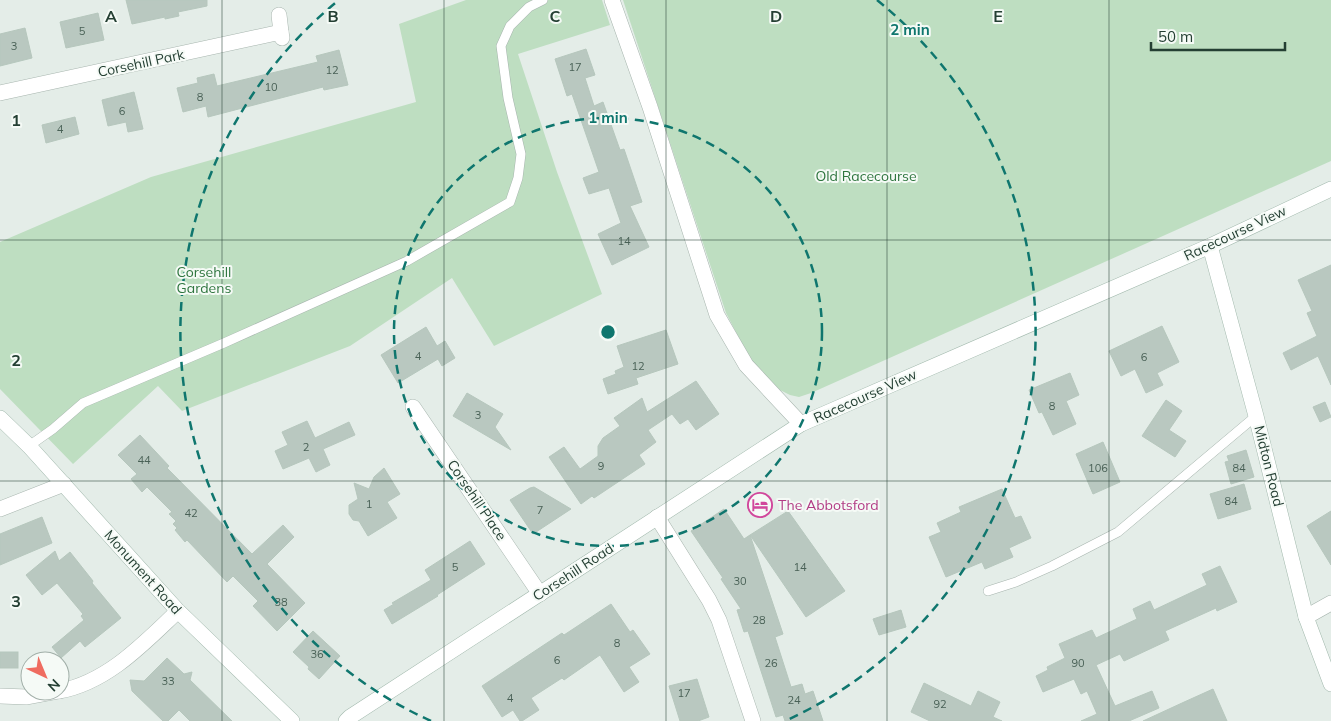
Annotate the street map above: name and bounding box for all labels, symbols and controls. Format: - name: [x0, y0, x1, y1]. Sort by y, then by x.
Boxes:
- text: A: [105, 6, 117, 26]
- text: B: [327, 6, 339, 26]
- text: C: [550, 6, 561, 26]
- text: D: [770, 6, 782, 26]
- text: E: [993, 6, 1003, 26]
- text: 2 min: [890, 20, 930, 39]
- scale bar: [1151, 20, 1285, 52]
- house number: 5: [79, 24, 86, 38]
- text: 50 m: [1158, 27, 1193, 46]
- house number: 3: [11, 39, 17, 53]
- street label: Corsehill Park: [96, 45, 187, 81]
- house number: 17: [568, 60, 582, 74]
- house number: 12: [325, 63, 339, 77]
- house number: 10: [264, 80, 278, 94]
- house number: 8: [197, 90, 204, 104]
- house number: 6: [119, 104, 126, 118]
- text: 1 min: [588, 108, 628, 127]
- text: 1: [11, 110, 21, 130]
- house number: 4: [57, 122, 64, 136]
- park label: Old Racecourse: [815, 167, 917, 185]
- street label: Racecourse View: [1181, 201, 1289, 265]
- house number: 14: [617, 234, 631, 248]
- park label: Corsehill Gardens: [177, 263, 231, 297]
- centre of rings: [599, 323, 617, 341]
- house number: 4: [415, 349, 422, 363]
- text: 2: [11, 350, 21, 370]
- house number: 6: [1141, 350, 1148, 364]
- house number: 12: [631, 359, 645, 373]
- street label: Racecourse View: [810, 365, 920, 427]
- house number: 8: [1049, 399, 1056, 413]
- house number: 3: [475, 408, 481, 422]
- street label: Midton Road: [1250, 424, 1288, 508]
- house number: 2: [303, 440, 310, 454]
- house number: 44: [137, 453, 151, 467]
- street label: Corsehill Place: [443, 456, 511, 544]
- house number: 9: [598, 459, 604, 473]
- house number: 106: [1088, 461, 1108, 475]
- house number: 84: [1232, 461, 1246, 475]
- hotel icon: The Abbotsford: [747, 492, 773, 518]
- house number: 84: [1224, 494, 1238, 508]
- place label: The Abbotsford: [778, 496, 879, 514]
- house number: 1: [366, 497, 372, 511]
- house number: 7: [537, 503, 543, 517]
- house number: 42: [184, 506, 198, 520]
- street label: Monument Road: [100, 526, 186, 618]
- street label: Corsehill Road: [529, 539, 617, 605]
- house number: 5: [452, 560, 459, 574]
- house number: 14: [793, 560, 807, 574]
- house number: 30: [733, 574, 747, 588]
- text: 3: [11, 591, 21, 611]
- house number: 38: [274, 595, 288, 609]
- house number: 28: [752, 613, 766, 627]
- house number: 8: [614, 636, 621, 650]
- house number: 36: [310, 647, 324, 661]
- north arrow: [20, 651, 70, 701]
- house number: 6: [554, 653, 561, 667]
- house number: 26: [764, 656, 778, 670]
- house number: 90: [1071, 656, 1085, 670]
- house number: 33: [161, 674, 175, 688]
- text: N: [44, 675, 64, 695]
- house number: 17: [677, 686, 691, 700]
- house number: 4: [507, 691, 514, 705]
- house number: 24: [787, 693, 801, 707]
- house number: 92: [933, 697, 947, 711]

